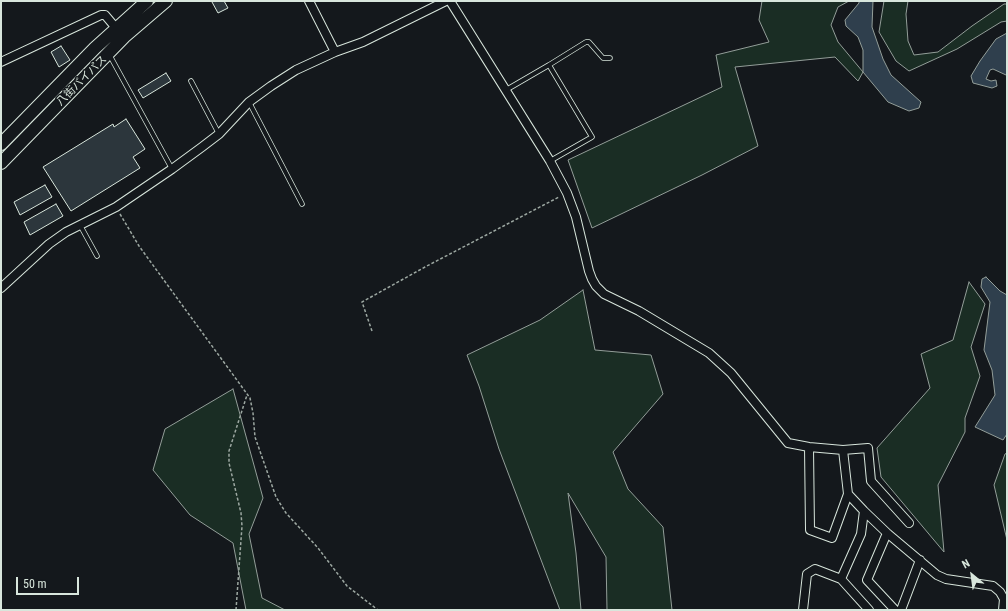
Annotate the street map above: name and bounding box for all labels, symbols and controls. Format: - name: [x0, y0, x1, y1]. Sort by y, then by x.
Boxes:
- street label: 八街バイパス: [54, 53, 110, 109]
- north arrow: [952, 555, 992, 595]
- text: N: [960, 557, 972, 571]
- scale bar: [18, 569, 81, 595]
- text: 50 m: [23, 577, 47, 591]

